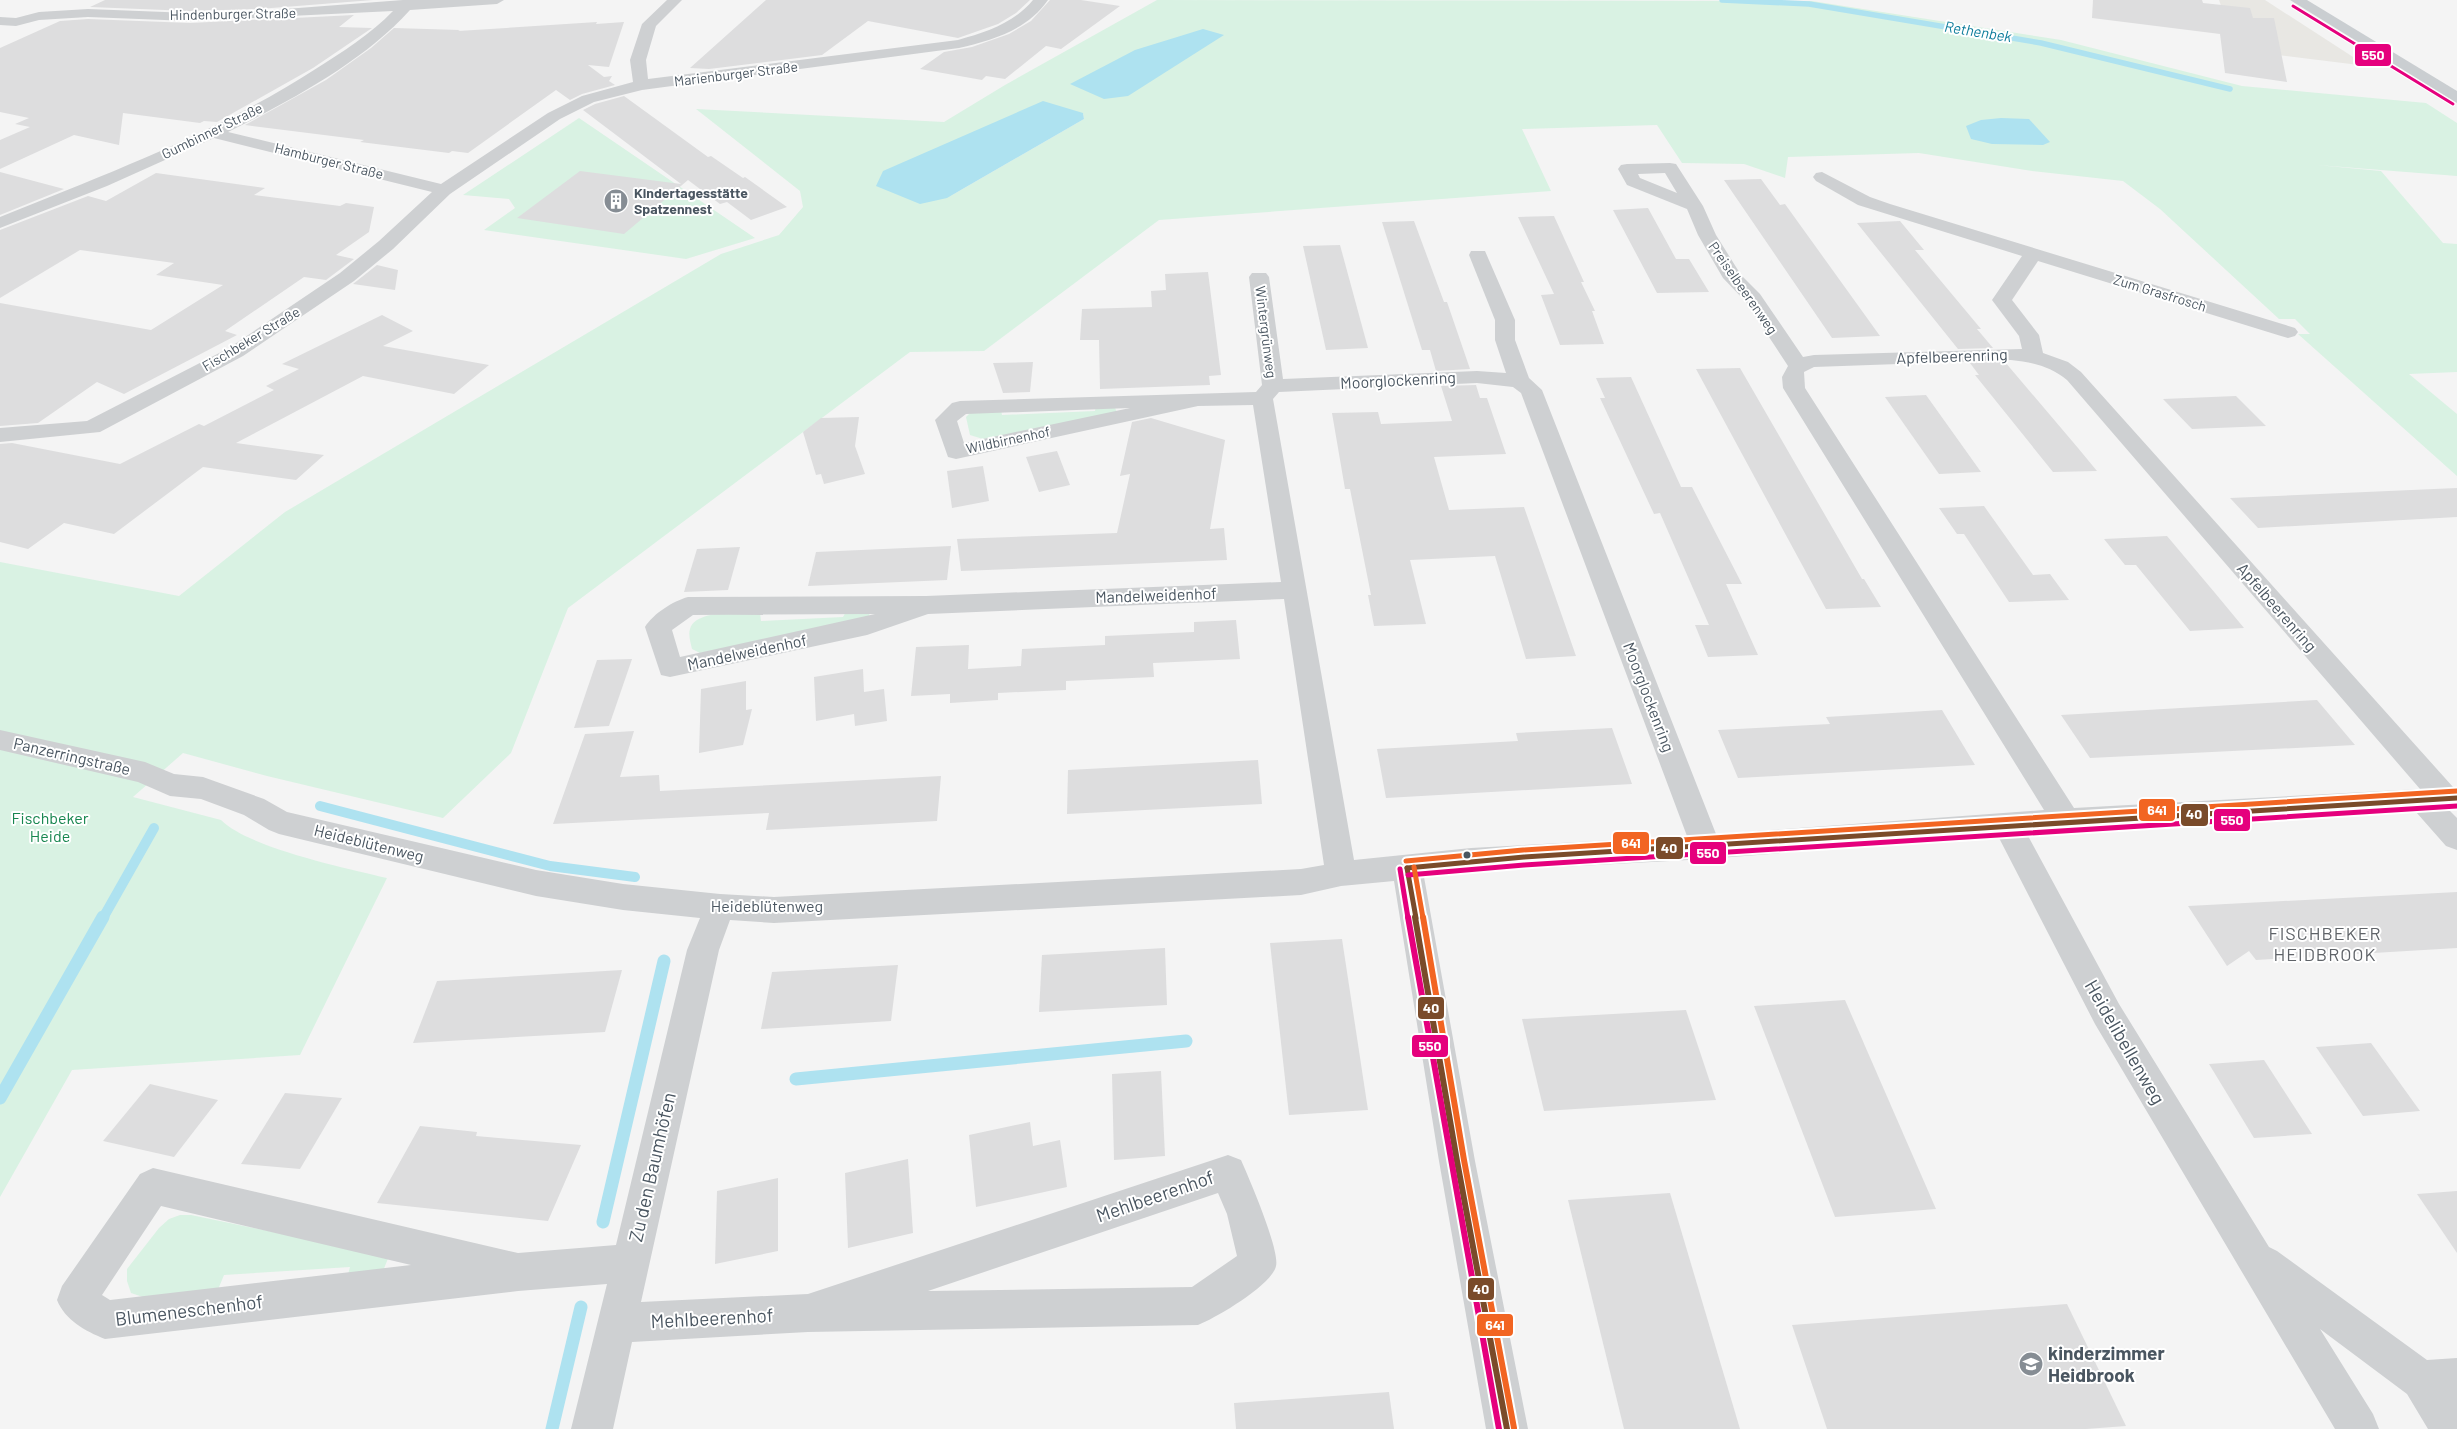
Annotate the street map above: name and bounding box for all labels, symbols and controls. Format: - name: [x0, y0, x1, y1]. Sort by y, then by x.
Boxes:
- street label: Hindenburger Straße: [170, 4, 296, 23]
- water label: Rethenbek: [1943, 17, 2014, 45]
- line badge: 550: [2354, 43, 2392, 67]
- text: 550: [2361, 46, 2385, 63]
- street label: Marienburger Straße: [673, 57, 799, 90]
- street label: Gumbinner Straße: [159, 99, 265, 162]
- street label: Hamburger Straße: [273, 139, 385, 182]
- place label: Kindertagesstätte Spatzennest: [634, 184, 748, 217]
- building icon: Kindertagesstätte Spatzennest: [603, 188, 629, 214]
- street label: Preiselbeerenweg: [1705, 238, 1782, 337]
- street label: Zum Grasfrosch: [2112, 270, 2209, 315]
- street label: Wintergrünweg: [1252, 285, 1281, 379]
- street label: Fischbeker Straße: [199, 303, 303, 374]
- street label: Apfelbeerenring: [1896, 344, 2008, 367]
- street label: Moorglockenring: [1340, 367, 1456, 392]
- street label: Wildbirnenhof: [964, 422, 1051, 457]
- street label: Apfelbeerenring: [2234, 558, 2321, 655]
- street label: Mandelweidenhof: [1095, 583, 1217, 606]
- street label: Mandelweidenhof: [685, 630, 809, 673]
- street label: Moorglockenring: [1620, 639, 1679, 754]
- street label: Panzerringstraße: [12, 733, 133, 778]
- line badge: 641: [2138, 798, 2176, 822]
- text: 641: [2147, 801, 2167, 818]
- line badge: 40: [2180, 803, 2209, 827]
- text: 40: [2186, 805, 2202, 822]
- park label: Fischbeker Heide: [11, 808, 89, 845]
- line badge: 550: [2213, 808, 2251, 832]
- text: 550: [2220, 811, 2244, 828]
- street label: Heideblütenweg: [312, 820, 426, 865]
- line badge: 641: [1612, 831, 1650, 855]
- text: 641: [1621, 834, 1641, 851]
- line badge: 40: [1655, 836, 1684, 860]
- text: 40: [1661, 839, 1677, 856]
- line badge: 550: [1689, 841, 1727, 865]
- text: 550: [1696, 844, 1720, 861]
- unlabelled marker: [1462, 850, 1472, 860]
- street label: Heideblütenweg: [711, 896, 823, 915]
- district label: FISCHBEKER HEIDBROOK: [2268, 922, 2382, 965]
- street label: Heidelibellenweg: [2080, 975, 2170, 1108]
- line badge: 40: [1417, 996, 1445, 1020]
- text: 40: [1423, 999, 1439, 1016]
- line badge: 550: [1411, 1034, 1449, 1058]
- text: 550: [1418, 1037, 1442, 1054]
- street label: Zu den Baumhöfen: [623, 1090, 680, 1244]
- street label: Mehlbeerenhof: [1093, 1165, 1217, 1226]
- line badge: 40: [1467, 1277, 1495, 1301]
- text: 40: [1473, 1280, 1489, 1297]
- street label: Blumeneschenhof: [114, 1289, 264, 1330]
- street label: Mehlbeerenhof: [650, 1303, 774, 1332]
- line badge: 641: [1476, 1313, 1514, 1337]
- text: 641: [1485, 1316, 1505, 1333]
- place label: kinderzimmer Heidbrook: [2048, 1341, 2165, 1386]
- school or university icon: kinderzimmer Heidbrook: [2018, 1351, 2044, 1377]

